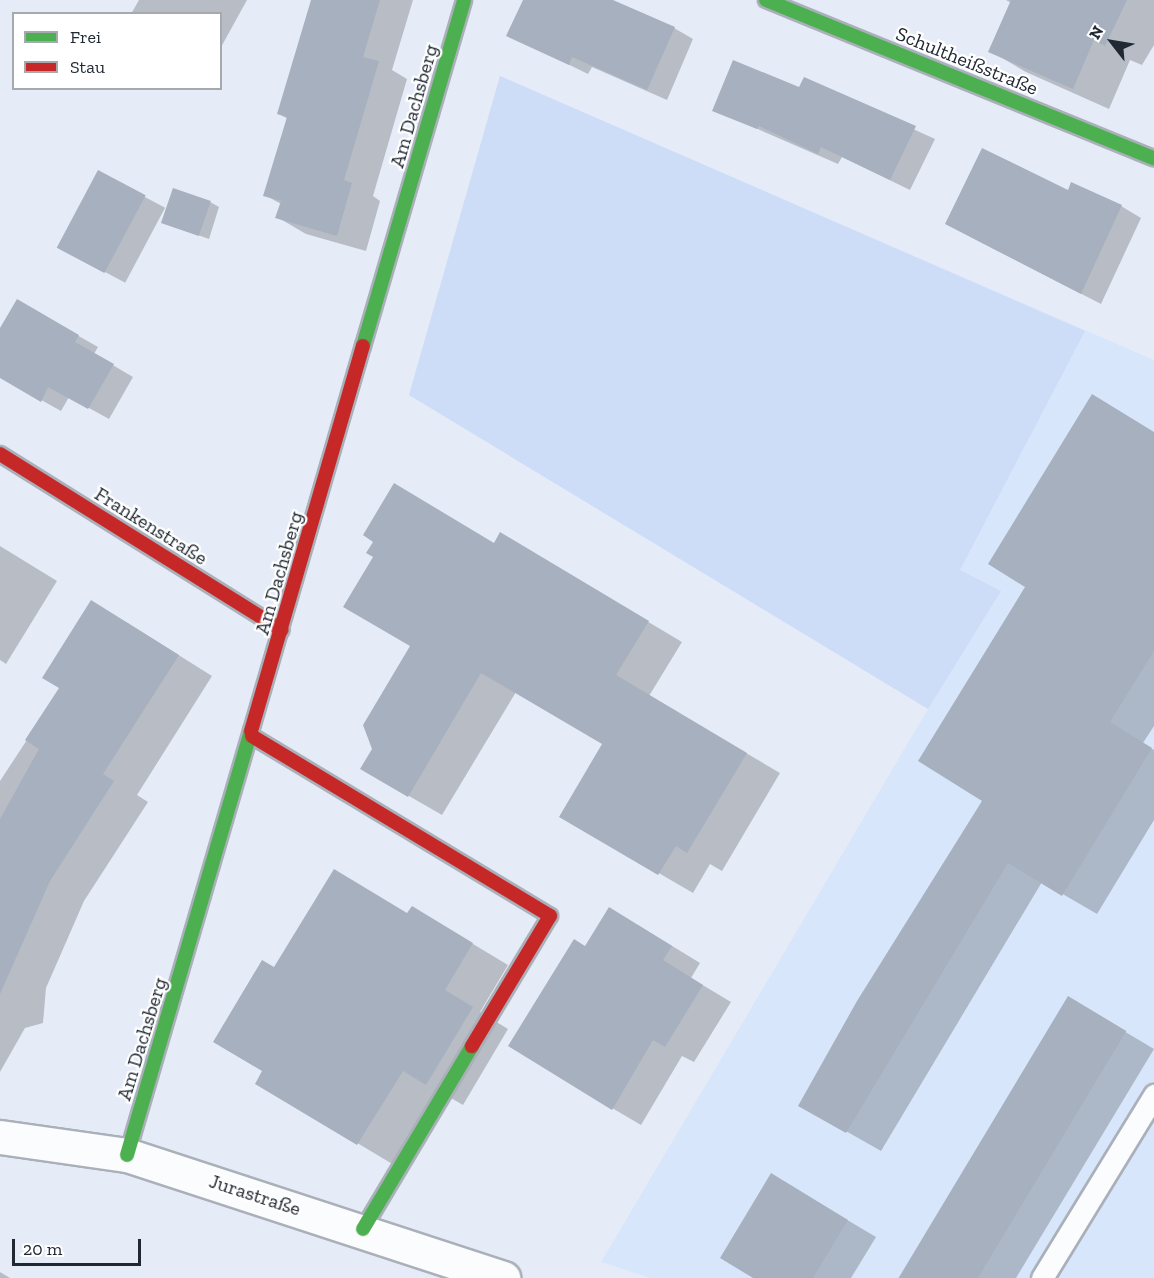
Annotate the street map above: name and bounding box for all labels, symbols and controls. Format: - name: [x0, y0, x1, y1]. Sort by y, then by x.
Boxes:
- legend: [12, 12, 222, 90]
- north arrow: [1082, 12, 1142, 72]
- street label: Schultheißstraße: [893, 22, 1041, 100]
- text: N: [1085, 22, 1107, 43]
- text: Frei: [70, 26, 101, 48]
- street label: Am Dachsberg: [385, 42, 443, 170]
- text: Stau: [70, 56, 105, 78]
- street label: Frankenstraße: [90, 482, 212, 570]
- street label: Am Dachsberg: [250, 509, 308, 637]
- street label: Am Dachsberg: [112, 975, 172, 1103]
- street label: Jurastraße: [206, 1169, 304, 1221]
- scale bar: [15, 1227, 144, 1265]
- text: 20 m: [23, 1238, 62, 1260]

